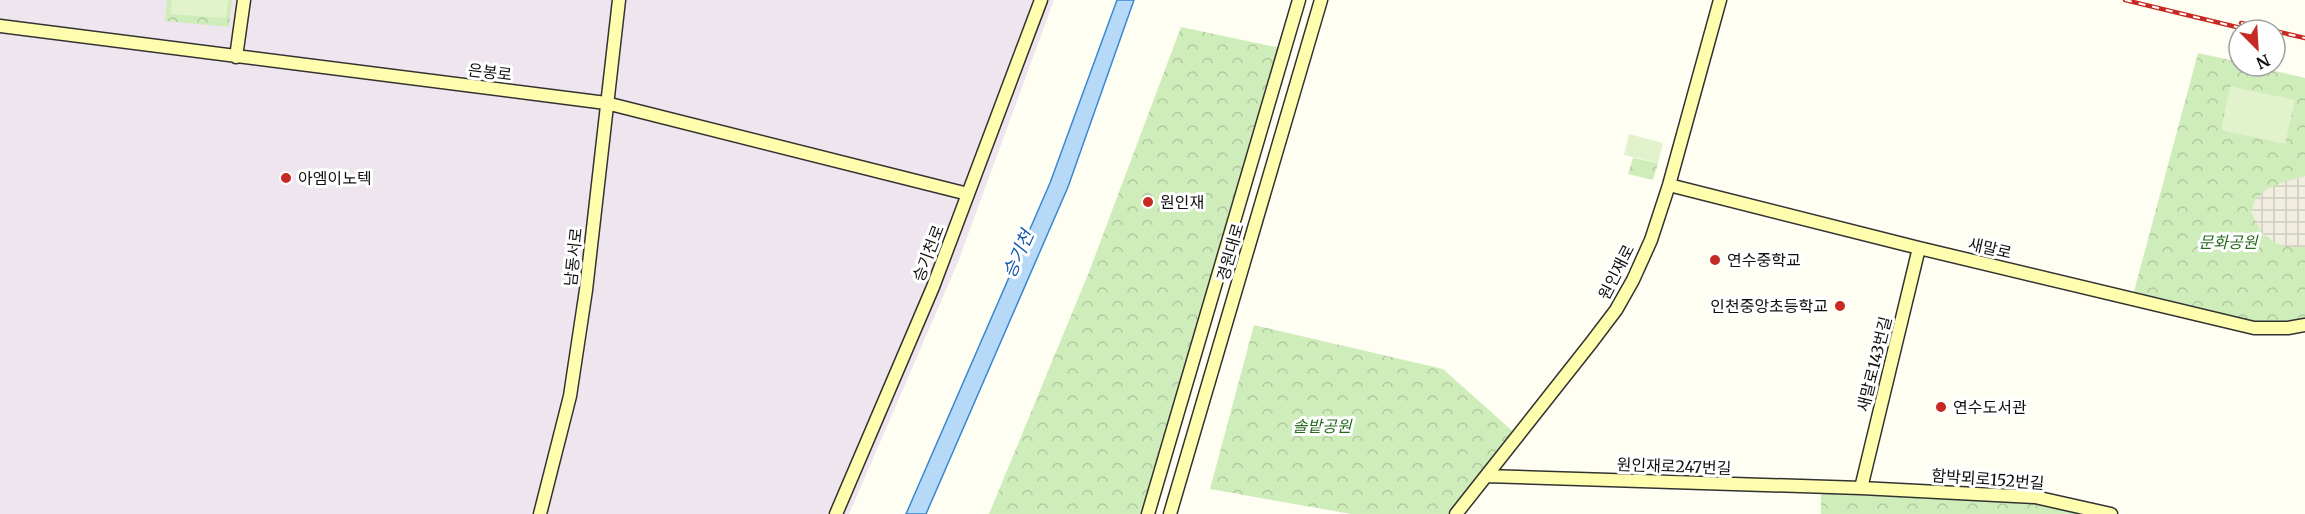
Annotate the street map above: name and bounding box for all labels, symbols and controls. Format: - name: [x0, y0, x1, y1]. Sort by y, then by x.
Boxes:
- north arrow: [2227, 18, 2287, 78]
- text: N: [2253, 50, 2273, 74]
- street label: 은봉로: [467, 59, 513, 85]
- place label: 아엠이노텍: [298, 168, 372, 188]
- marker: 아엠이노텍: [279, 171, 293, 185]
- place label: 원인재: [1160, 192, 1204, 212]
- marker: 원인재: [1141, 195, 1155, 209]
- street label: 경원대로: [1212, 221, 1248, 283]
- street label: 승기천로: [908, 222, 948, 284]
- water label: 승기천: [997, 224, 1040, 281]
- street label: 남동서로: [560, 226, 586, 287]
- park label: 문화공원: [2199, 232, 2259, 252]
- street label: 새말로: [1966, 233, 2014, 263]
- street label: 원인재로: [1594, 241, 1638, 303]
- place label: 연수중학교: [1727, 250, 1801, 270]
- marker: 연수중학교: [1708, 253, 1722, 267]
- place label: 인천중앙초등학교: [1710, 296, 1828, 316]
- marker: 인천중앙초등학교: [1833, 299, 1847, 313]
- street label: 새말로143번길: [1852, 314, 1896, 414]
- place label: 연수도서관: [1953, 397, 2027, 417]
- marker: 연수도서관: [1934, 400, 1948, 414]
- park label: 솔밭공원: [1293, 416, 1353, 436]
- street label: 원인재로247번길: [1616, 454, 1732, 478]
- street label: 함박뫼로152번길: [1931, 465, 2045, 493]

